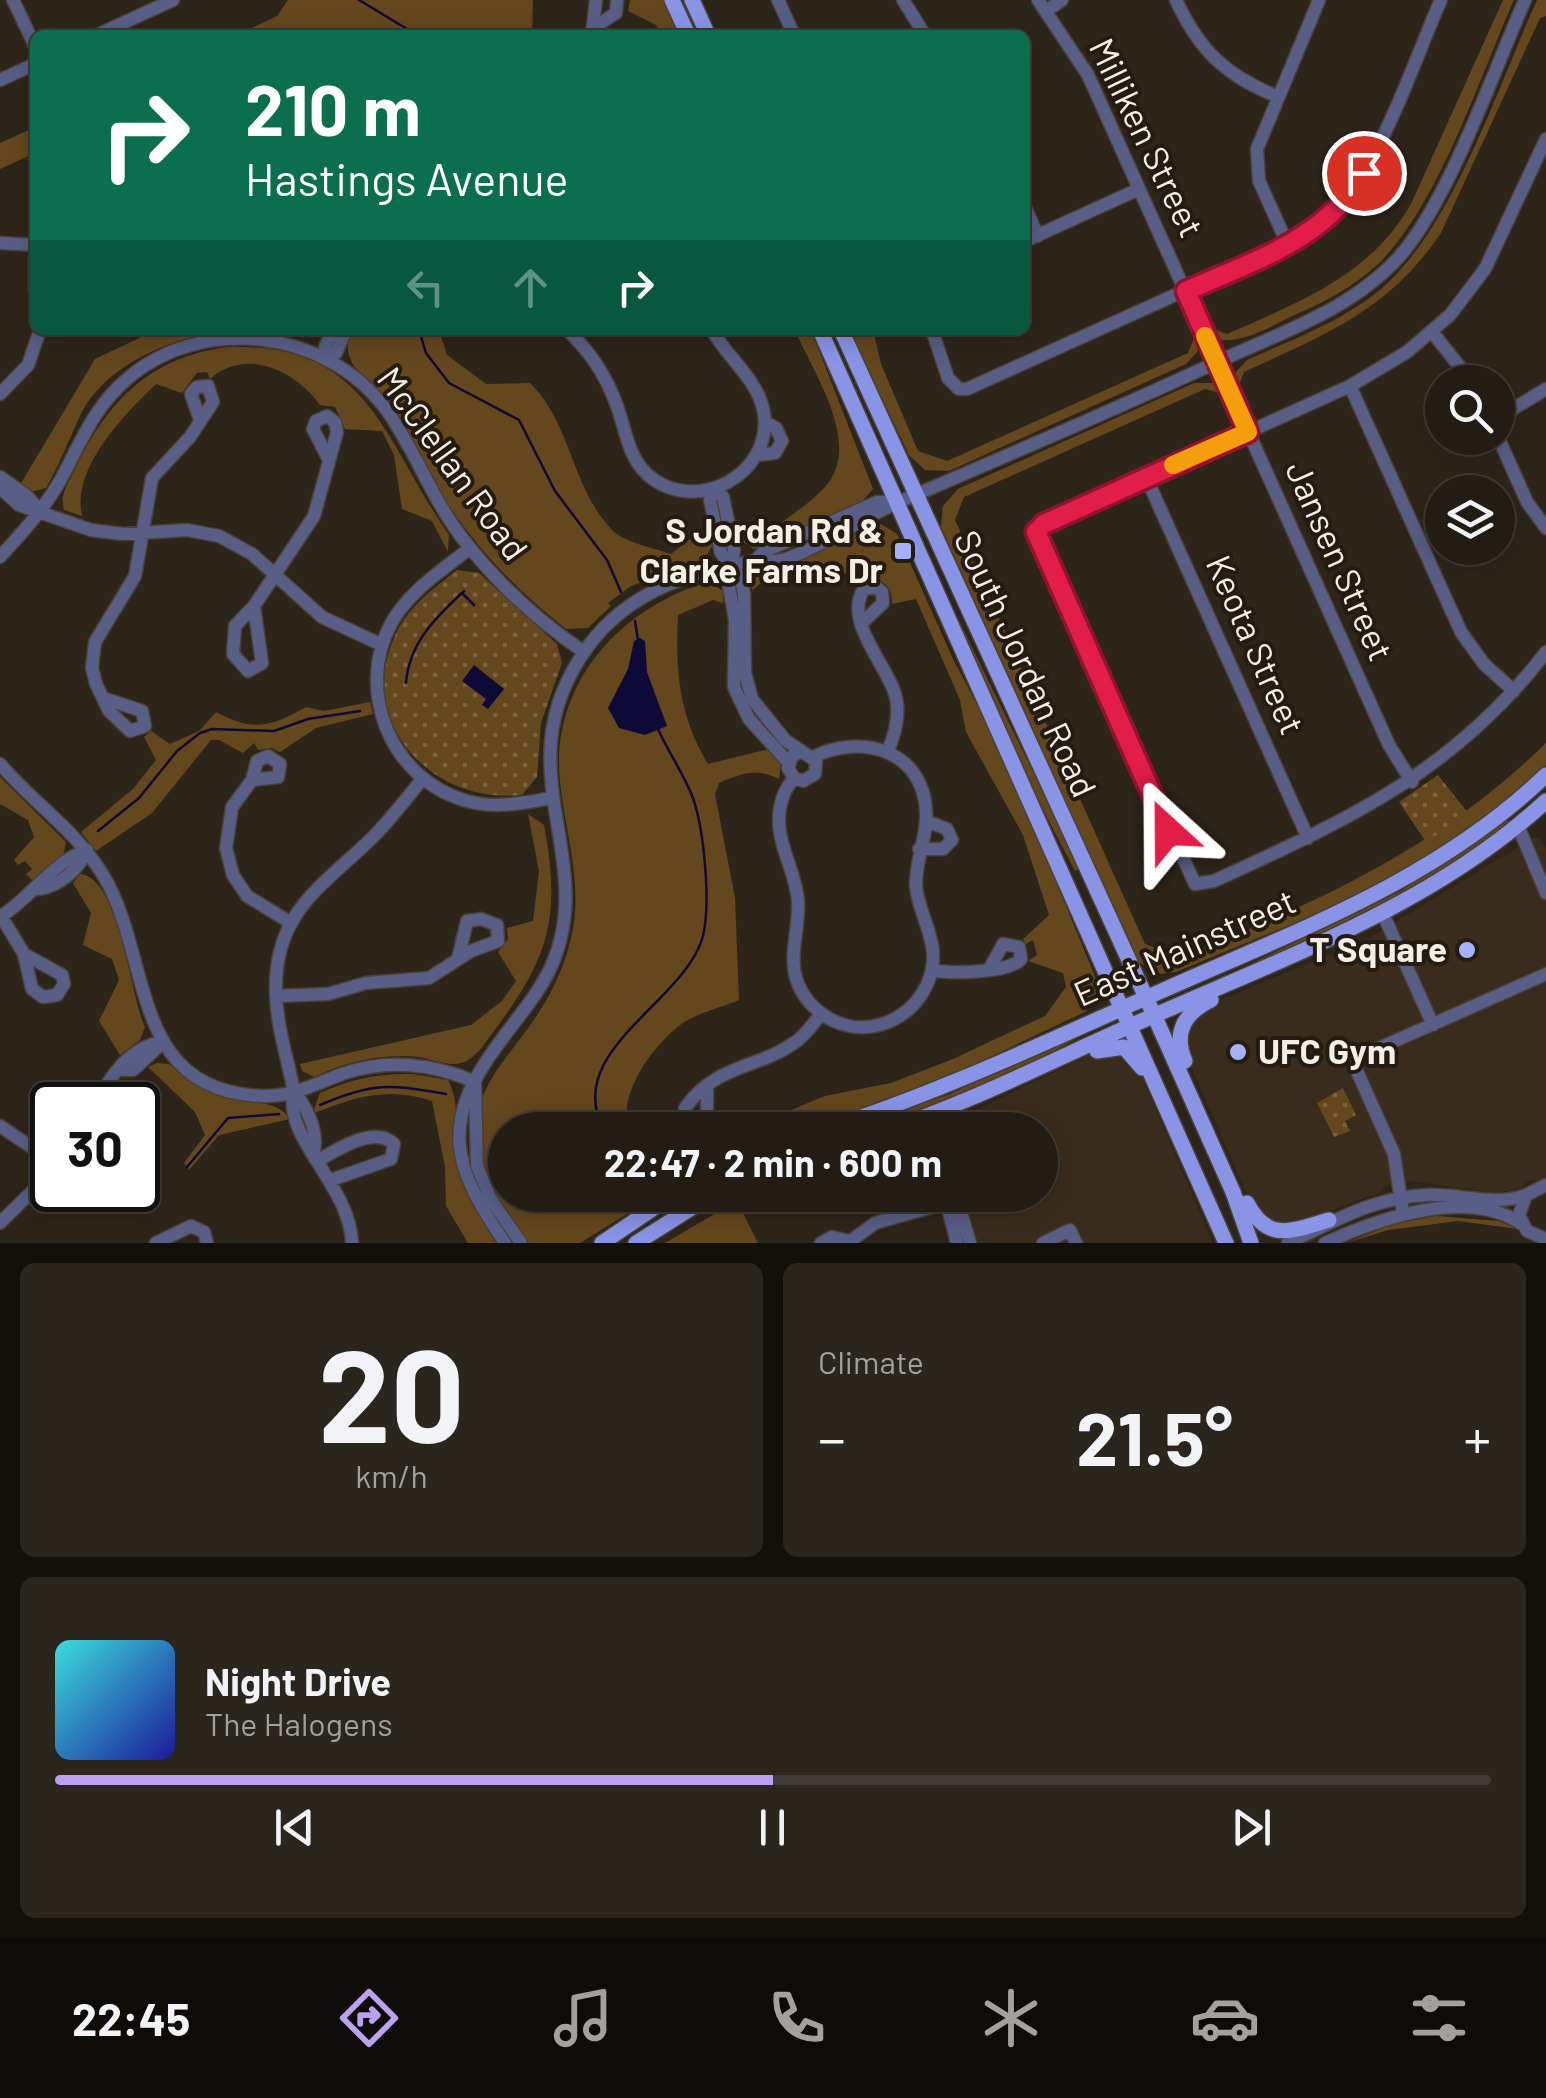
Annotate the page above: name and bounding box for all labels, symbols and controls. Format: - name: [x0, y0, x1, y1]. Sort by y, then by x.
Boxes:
- street label: Milliken Street: [1082, 31, 1214, 243]
- text: 210 m: [245, 66, 421, 150]
- icon: right: [80, 70, 210, 200]
- pin: [1322, 131, 1407, 216]
- icon: arrive: [1337, 146, 1392, 201]
- text: Hastings Avenue: [245, 151, 569, 205]
- icon: left: [398, 260, 453, 315]
- icon: ahead: [503, 260, 558, 315]
- icon: right: [608, 260, 663, 315]
- street label: McClellan Road: [369, 358, 538, 568]
- map controls: [1425, 365, 1515, 565]
- button: search: [1425, 365, 1515, 455]
- street label: Jansen Street: [1278, 454, 1404, 666]
- button: layers: [1425, 475, 1515, 565]
- place label: S Jordan Rd & Clarke Farms Dr: [640, 508, 884, 590]
- street label: South Jordan Road: [947, 523, 1107, 803]
- marker: S Jordan Rd & Clarke Farms Dr: [892, 540, 914, 562]
- street label: Keota Street: [1199, 548, 1315, 740]
- position arrow: [1116, 779, 1220, 883]
- street label: East Mainstreet: [1067, 879, 1302, 1014]
- place label: T Square: [1309, 927, 1447, 969]
- marker: T Square: [1456, 939, 1478, 961]
- place label: UFC Gym: [1258, 1029, 1396, 1071]
- marker: UFC Gym: [1227, 1041, 1249, 1063]
- speed limit sign: 30: [30, 1082, 160, 1212]
- text: 22:47 · 2 min · 600 m: [604, 1139, 942, 1185]
- text: 20: [318, 1313, 465, 1469]
- text: Climate: [818, 1342, 924, 1380]
- text: 21.5°: [1076, 1391, 1233, 1481]
- text: −: [818, 1404, 846, 1470]
- text: +: [1463, 1404, 1491, 1470]
- text: km/h: [355, 1456, 428, 1494]
- text: Night Drive: [205, 1658, 391, 1704]
- text: The Halogens: [205, 1704, 393, 1742]
- icon: previous: [267, 1800, 322, 1855]
- icon: pause: [745, 1800, 800, 1855]
- icon: next: [1224, 1800, 1279, 1855]
- icon: directions: [334, 1983, 404, 2053]
- icon: music: [548, 1983, 618, 2053]
- icon: phone: [762, 1983, 832, 2053]
- icon: climate: [976, 1983, 1046, 2053]
- icon: car: [1190, 1983, 1260, 2053]
- icon: filters: [1404, 1983, 1474, 2053]
- text: 22:45: [72, 1991, 190, 2045]

